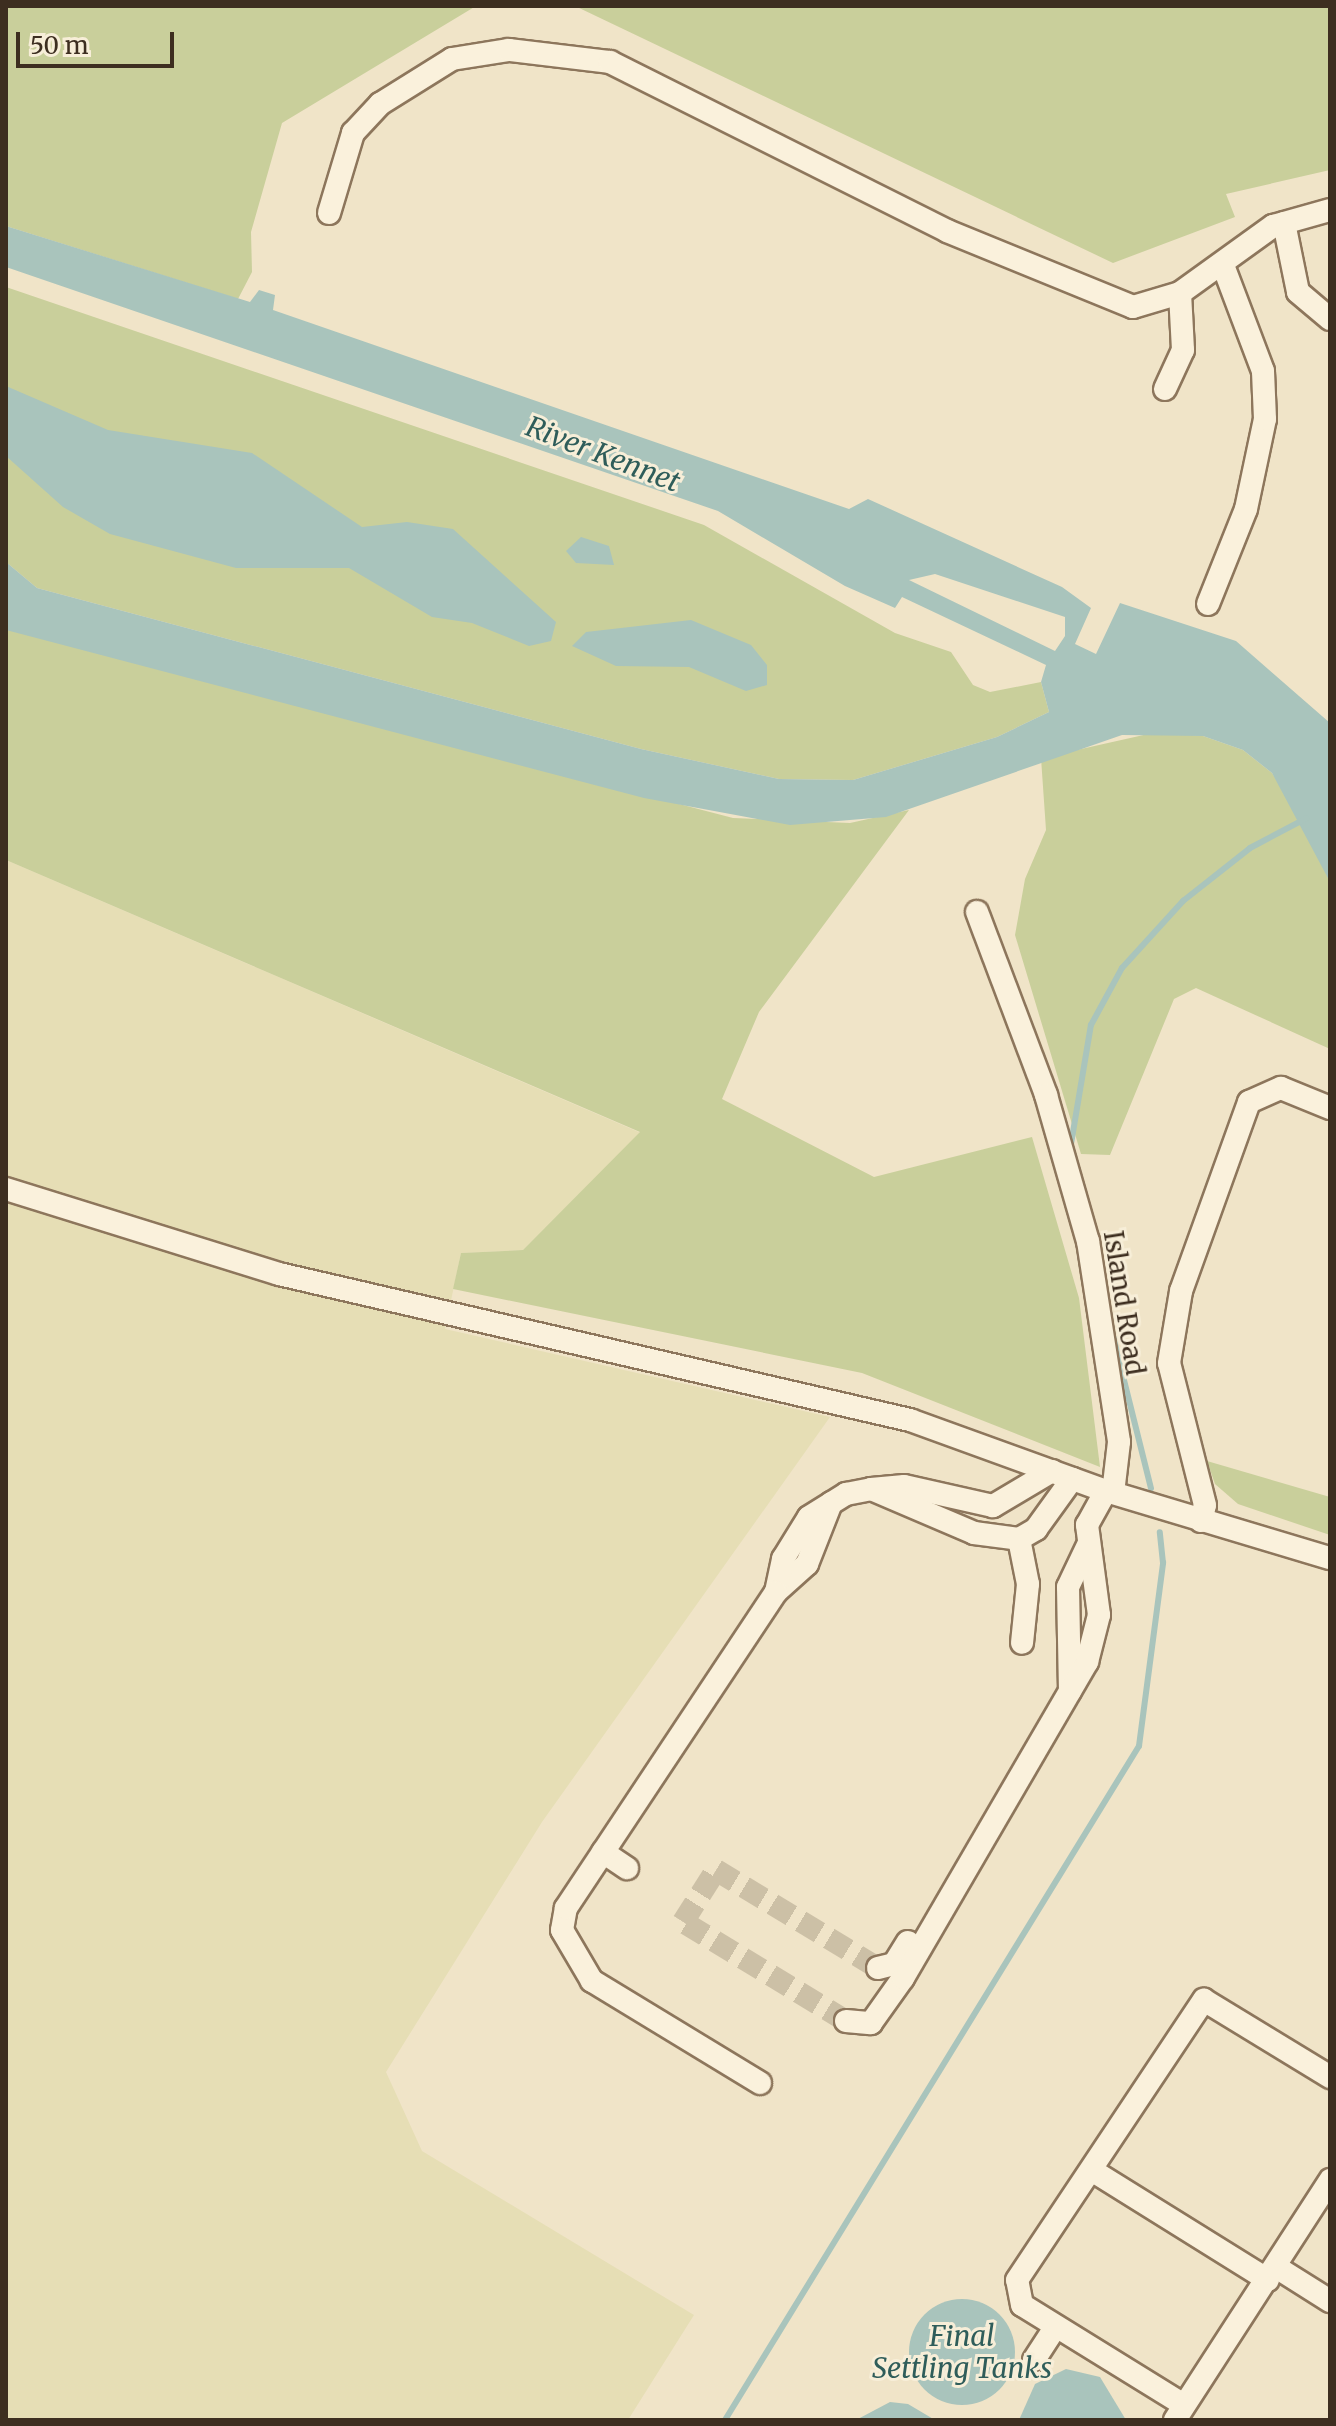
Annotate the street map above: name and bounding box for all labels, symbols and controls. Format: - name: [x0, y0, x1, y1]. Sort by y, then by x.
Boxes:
- scale bar: [20, 16, 178, 66]
- text: 50 m: [30, 30, 89, 61]
- water label: River Kennet: [521, 409, 685, 499]
- street label: Island Road: [1097, 1228, 1151, 1378]
- water label: Final Settling Tanks: [872, 2319, 1052, 2385]

